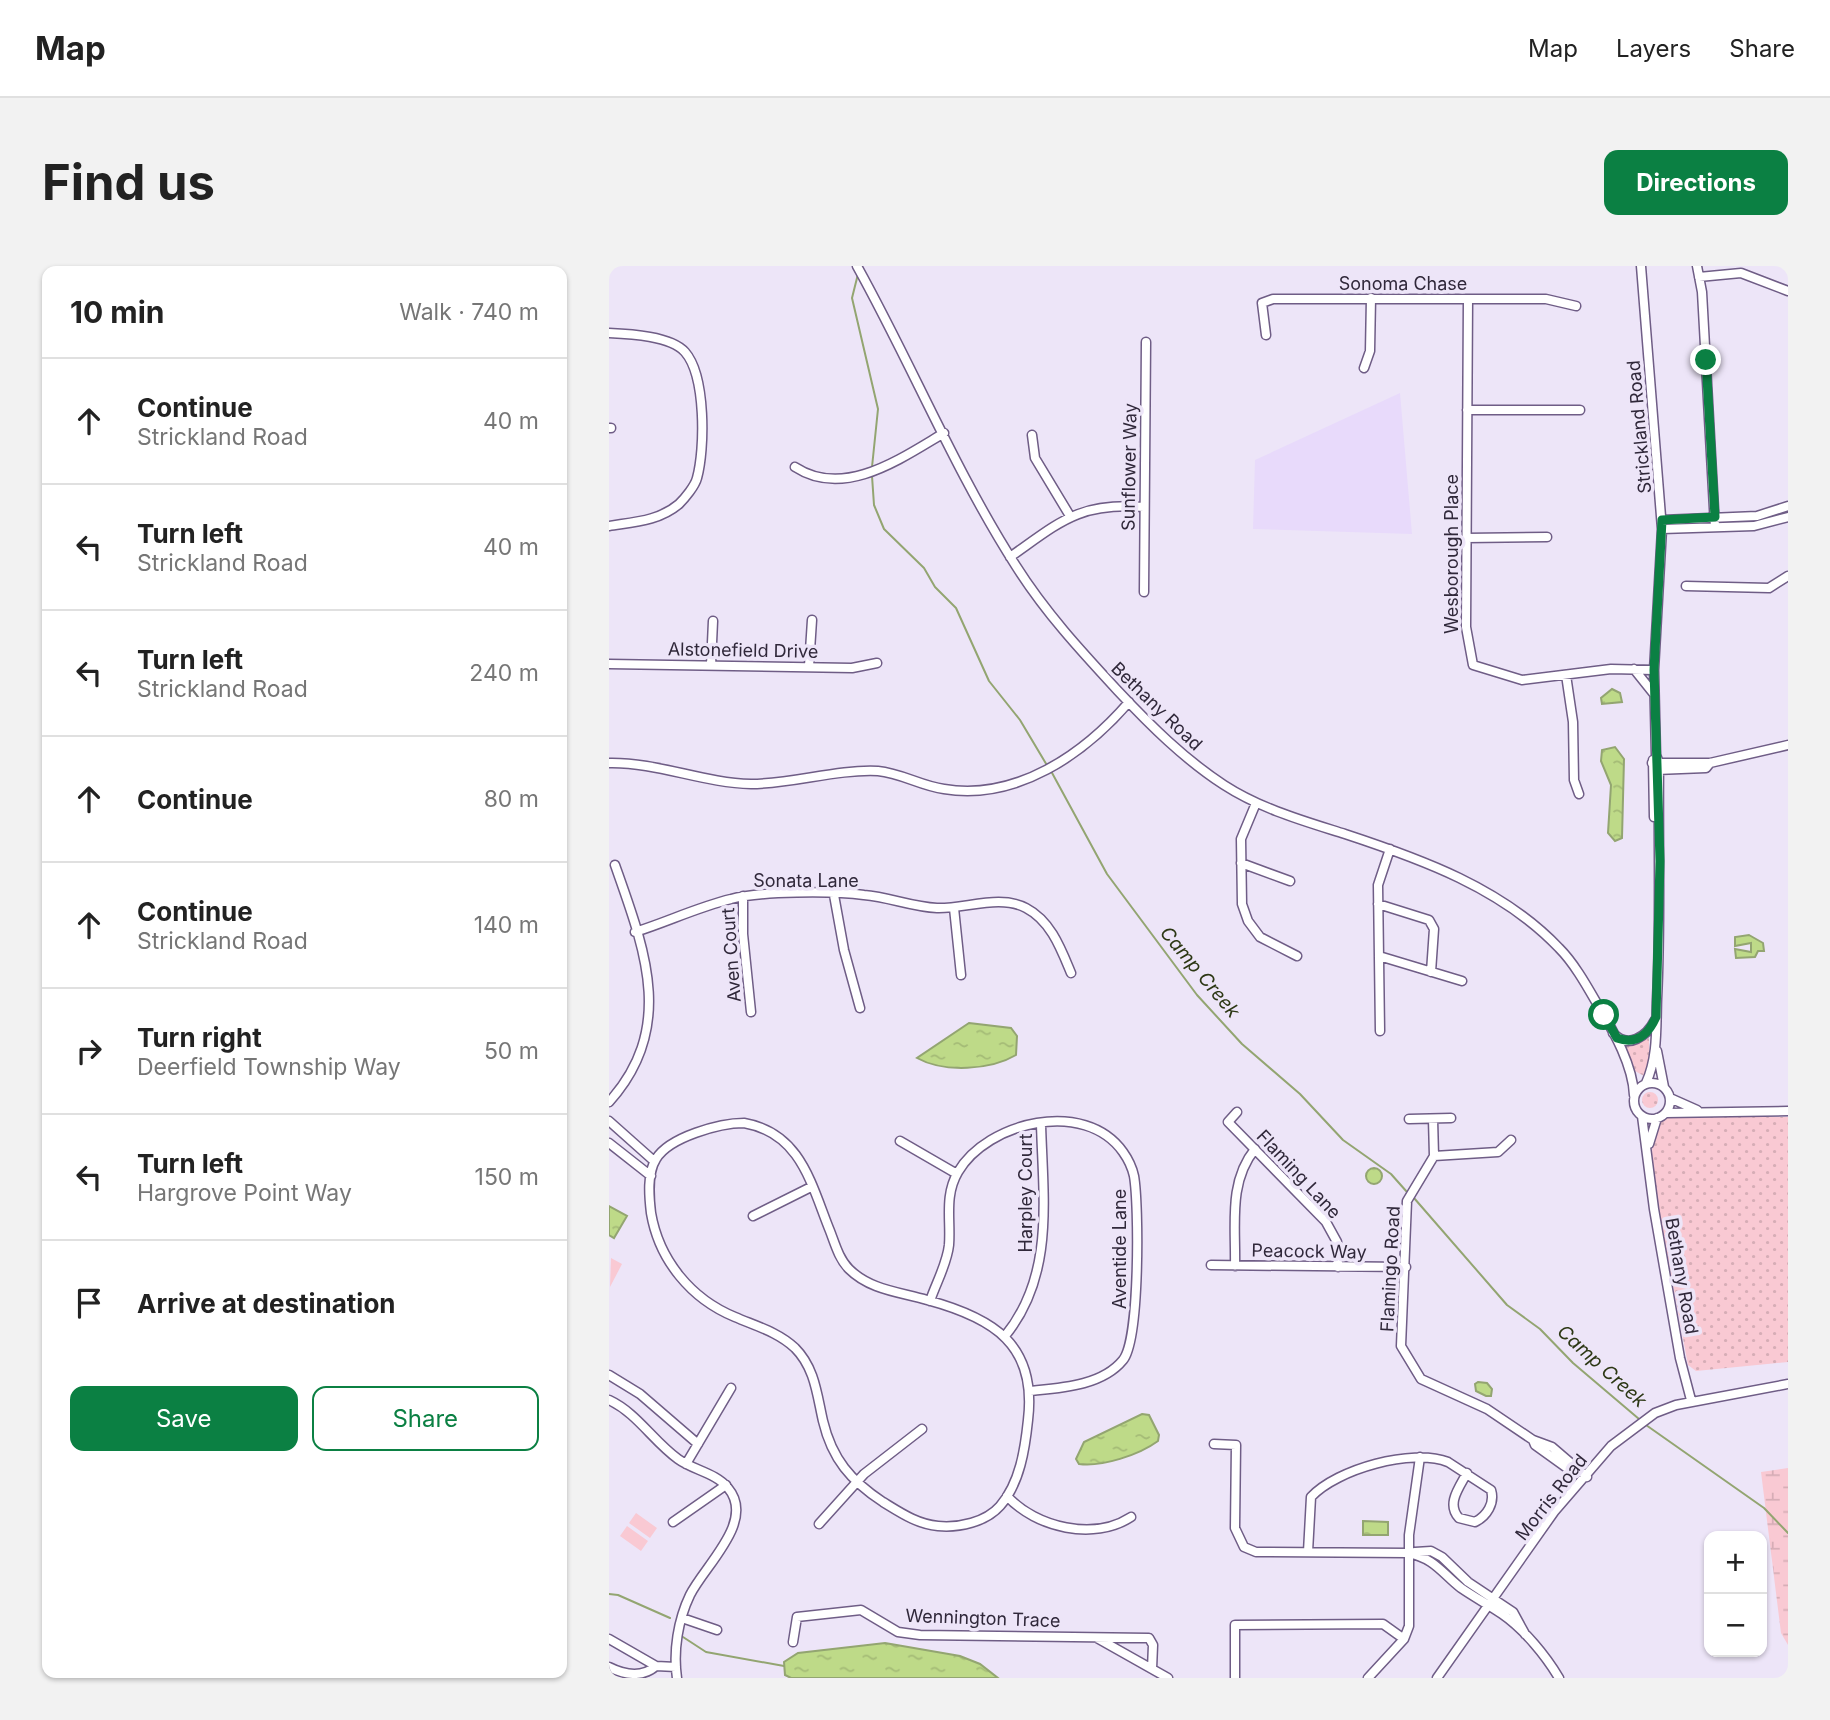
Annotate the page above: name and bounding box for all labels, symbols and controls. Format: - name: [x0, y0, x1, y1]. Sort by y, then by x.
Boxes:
- text: Map: [35, 28, 106, 68]
- text: Map: [1528, 34, 1578, 63]
- text: Layers: [1616, 34, 1691, 63]
- text: Share: [1729, 34, 1795, 63]
- button: Directions: [1604, 150, 1788, 215]
- text: Find us: [42, 153, 215, 212]
- street label: Sonoma Chase: [1339, 273, 1467, 294]
- text: 10 min: [70, 294, 164, 330]
- text: Walk · 740 m: [399, 298, 539, 326]
- route end: [1690, 344, 1721, 375]
- street label: Strickland Road: [1623, 360, 1655, 494]
- text: Continue: [137, 392, 253, 423]
- icon: ahead: [70, 402, 108, 440]
- street label: Sunflower Way: [1117, 403, 1141, 531]
- text: 40 m: [483, 407, 539, 435]
- text: Strickland Road: [137, 423, 308, 451]
- street label: Wesborough Place: [1441, 474, 1462, 634]
- text: Turn left: [137, 518, 243, 549]
- icon: left: [70, 528, 108, 566]
- text: 40 m: [483, 533, 539, 561]
- text: Strickland Road: [137, 549, 308, 577]
- street label: Alstonefield Drive: [668, 638, 818, 662]
- text: Turn left: [137, 644, 243, 675]
- icon: left: [70, 654, 108, 692]
- street label: Bethany Road: [1107, 658, 1207, 754]
- text: 240 m: [469, 659, 539, 687]
- text: Strickland Road: [137, 675, 308, 703]
- icon: ahead: [70, 780, 108, 818]
- text: Continue: [137, 784, 253, 815]
- text: 80 m: [484, 785, 539, 813]
- street label: Sonata Lane: [753, 870, 859, 891]
- text: Continue: [137, 896, 253, 927]
- icon: ahead: [70, 906, 108, 944]
- street label: Aven Court: [717, 907, 745, 1003]
- text: 140 m: [474, 911, 539, 939]
- water label: Camp Creek: [1155, 922, 1245, 1023]
- text: Strickland Road: [137, 927, 308, 955]
- route start: [1588, 999, 1619, 1030]
- text: Turn right: [137, 1022, 262, 1053]
- icon: right: [70, 1032, 108, 1070]
- text: 50 m: [484, 1037, 539, 1065]
- text: Deerfield Township Way: [137, 1053, 401, 1081]
- street label: Flaming Lane: [1253, 1125, 1345, 1223]
- street label: Harpley Court: [1015, 1134, 1036, 1252]
- text: Turn left: [137, 1148, 243, 1179]
- icon: left: [70, 1158, 108, 1196]
- text: 150 m: [475, 1163, 539, 1191]
- text: Hargrove Point Way: [137, 1179, 352, 1207]
- street label: Aventide Lane: [1109, 1189, 1130, 1309]
- street label: Flamingo Road: [1376, 1205, 1404, 1333]
- street label: Bethany Road: [1661, 1216, 1703, 1336]
- street label: Peacock Way: [1251, 1239, 1367, 1263]
- icon: arrive: [70, 1284, 108, 1322]
- text: Arrive at destination: [137, 1288, 396, 1319]
- water label: Camp Creek: [1553, 1320, 1652, 1412]
- button: Save: [70, 1386, 298, 1451]
- button: Share: [312, 1386, 539, 1451]
- street label: Morris Road: [1511, 1450, 1591, 1544]
- map controls: [1704, 1531, 1767, 1657]
- button: +: [1704, 1531, 1767, 1594]
- button: −: [1704, 1594, 1767, 1657]
- street label: Wennington Trace: [905, 1605, 1061, 1631]

